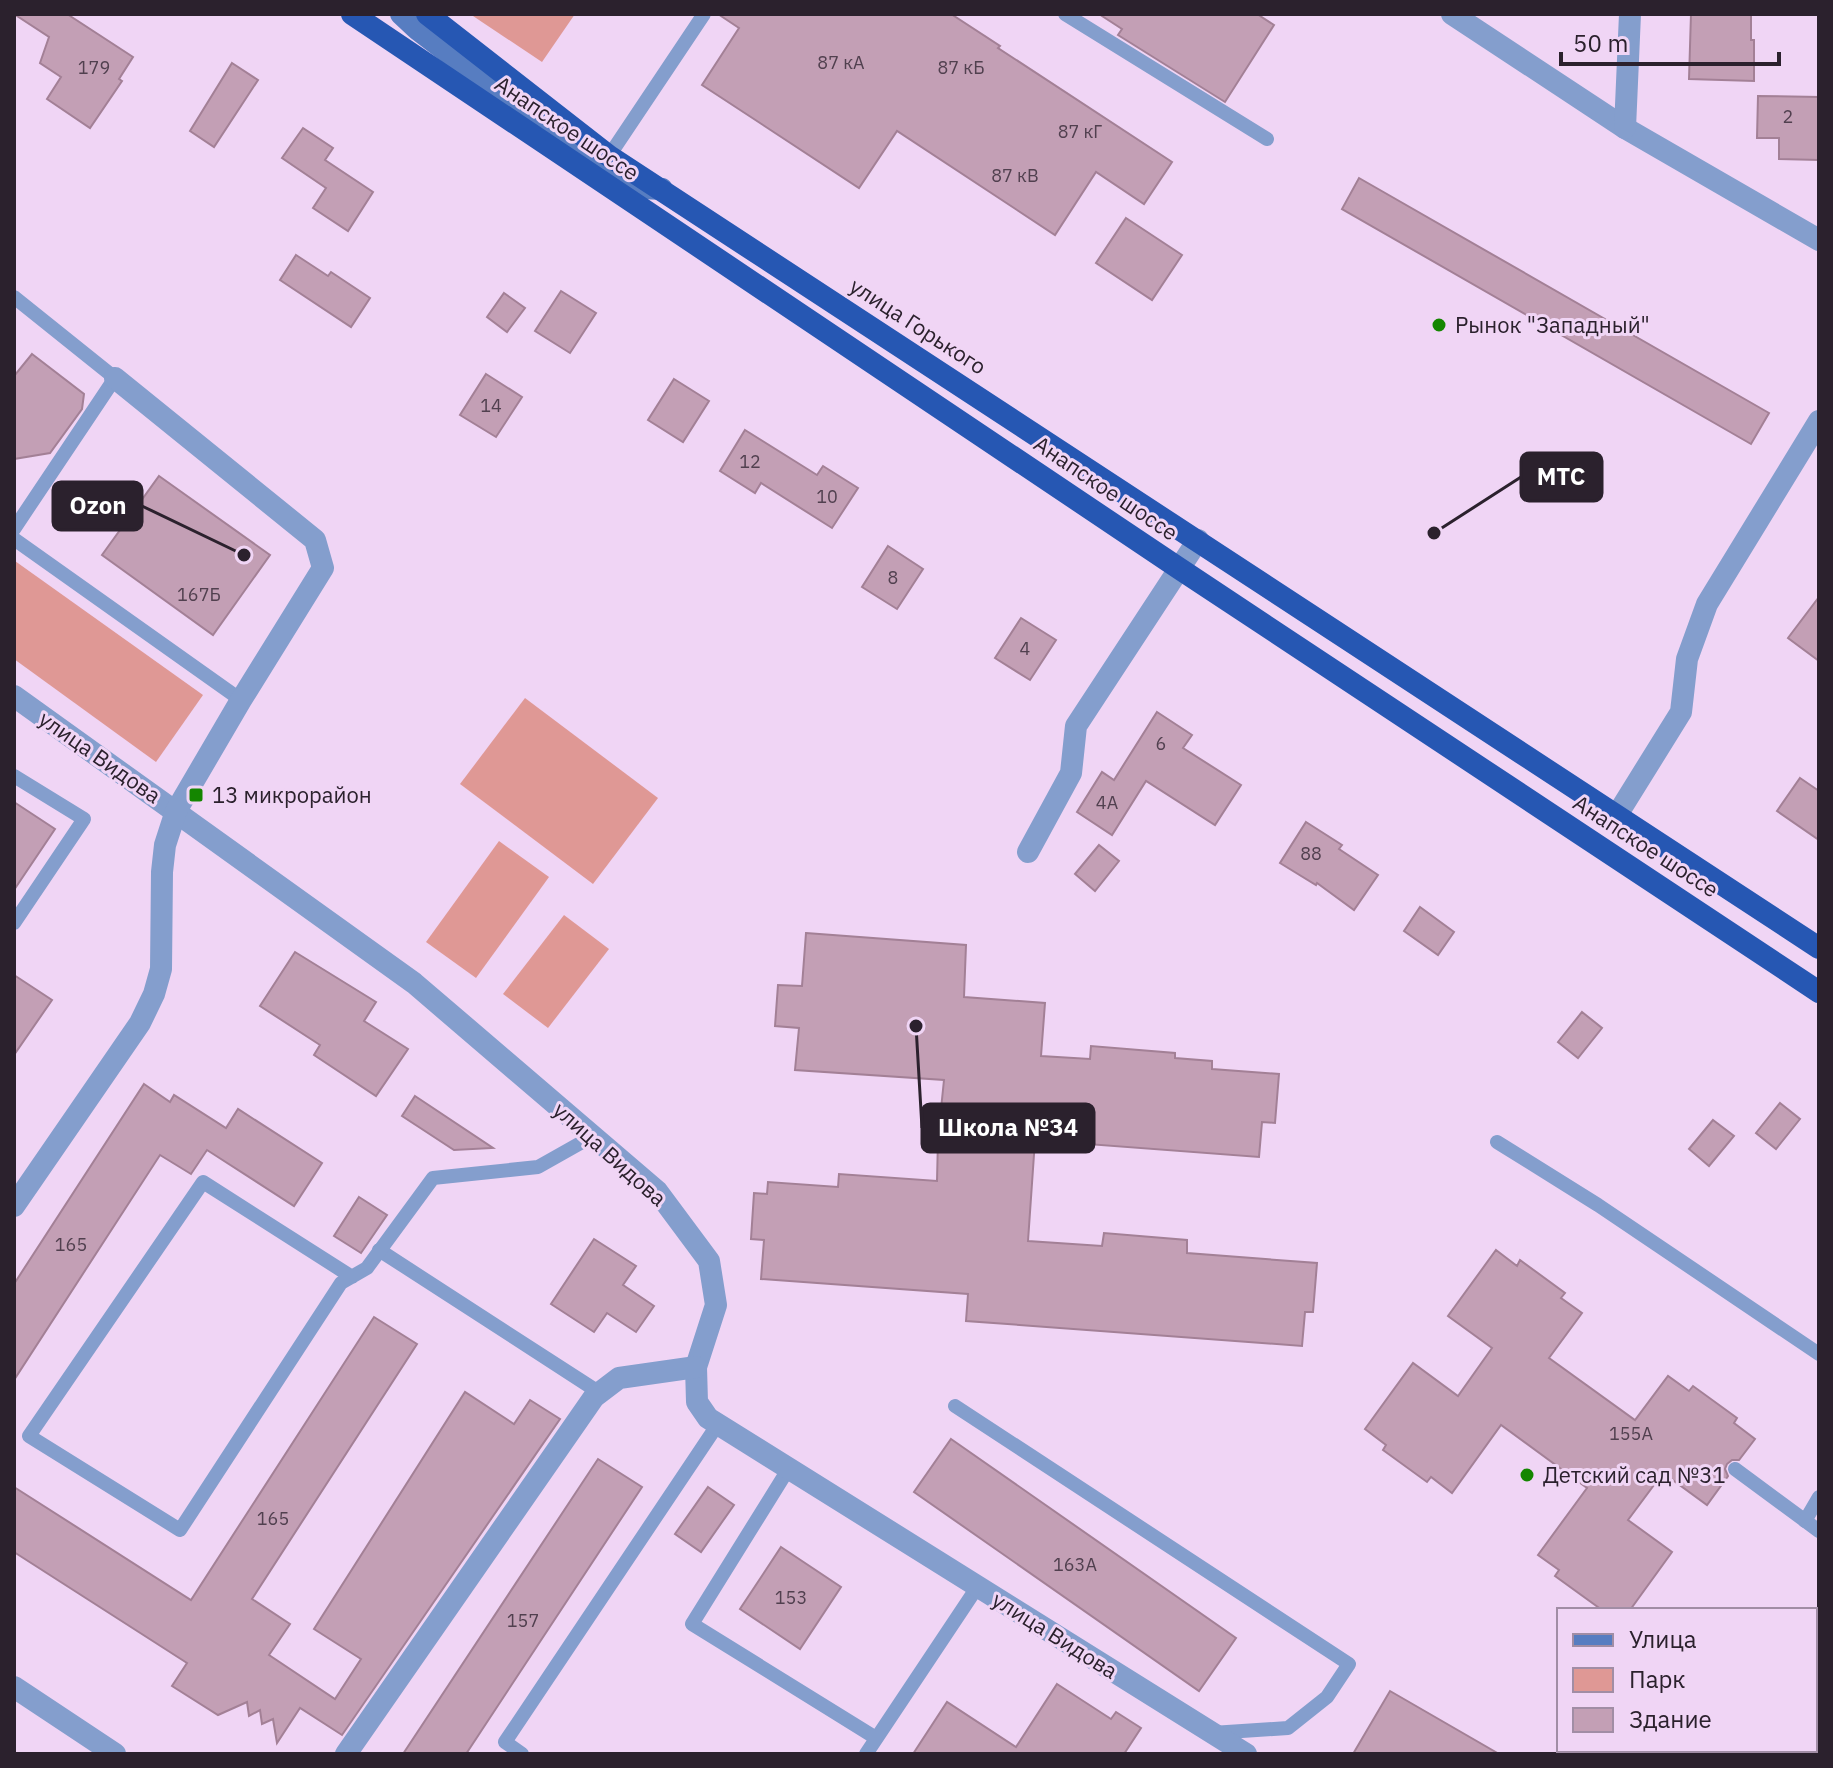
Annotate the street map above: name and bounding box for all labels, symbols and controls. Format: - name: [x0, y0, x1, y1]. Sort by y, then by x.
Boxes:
- scale bar: [1561, 16, 1779, 66]
- text: 50 m: [1573, 27, 1628, 59]
- house number: 87 кА: [817, 51, 865, 74]
- house number: 179: [78, 56, 110, 79]
- house number: 87 кБ: [937, 56, 985, 79]
- street label: Анапское шоссе: [490, 69, 645, 186]
- house number: 2: [1783, 105, 1793, 128]
- house number: 87 кГ: [1058, 120, 1102, 143]
- house number: 87 кВ: [991, 164, 1039, 187]
- street label: улица Горького: [845, 271, 992, 380]
- place label: Рынок "Западный": [1455, 310, 1650, 339]
- marker: Рынок "Западный": [1430, 316, 1448, 334]
- house number: 14: [480, 394, 502, 417]
- street label: Анапское шоссе: [1029, 429, 1184, 546]
- house number: 12: [739, 450, 761, 473]
- callout: МТС: [1521, 453, 1602, 501]
- text: МТС: [1537, 460, 1585, 492]
- callout: Ozon: [53, 482, 142, 530]
- house number: 10: [816, 485, 838, 508]
- text: Ozon: [69, 489, 127, 521]
- house number: 8: [888, 566, 898, 589]
- house number: 167Б: [177, 583, 221, 606]
- house number: 4: [1020, 637, 1031, 660]
- street label: улица Видова: [33, 704, 167, 810]
- house number: 6: [1156, 732, 1166, 755]
- place label: 13 микрорайон: [212, 780, 372, 809]
- marker: 13 микрорайон: [187, 786, 205, 804]
- street label: Анапское шоссе: [1568, 788, 1724, 903]
- house number: 4А: [1096, 791, 1119, 814]
- house number: 88: [1300, 842, 1322, 865]
- street label: улица Видова: [548, 1095, 673, 1212]
- callout: Школа №34: [922, 1104, 1094, 1152]
- text: Школа №34: [938, 1111, 1078, 1143]
- house number: 165: [55, 1233, 87, 1256]
- house number: 155А: [1609, 1422, 1653, 1445]
- place label: Детский сад №31: [1543, 1460, 1726, 1489]
- marker: Детский сад №31: [1518, 1466, 1536, 1484]
- house number: 165: [257, 1507, 289, 1530]
- house number: 163А: [1053, 1553, 1097, 1576]
- street label: улица Видова: [987, 1584, 1124, 1685]
- house number: 153: [775, 1586, 807, 1609]
- legend: [1557, 1608, 1817, 1752]
- house number: 157: [507, 1609, 539, 1632]
- text: Улица: [1629, 1623, 1697, 1655]
- text: Парк: [1629, 1663, 1686, 1695]
- text: Здание: [1629, 1703, 1712, 1735]

